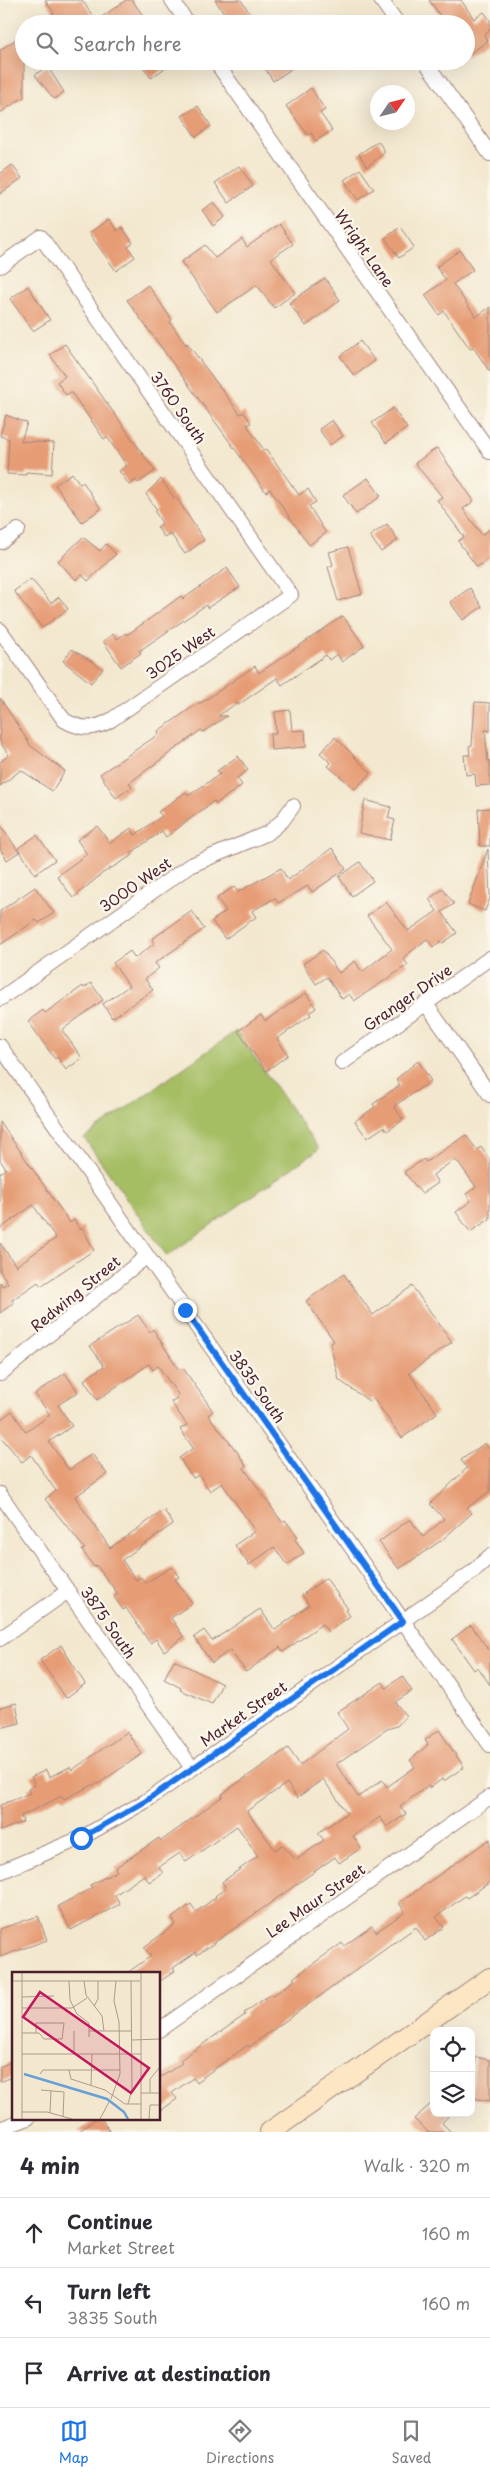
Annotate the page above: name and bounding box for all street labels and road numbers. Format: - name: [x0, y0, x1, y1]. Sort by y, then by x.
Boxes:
- street label: Wright Lane: [330, 204, 400, 292]
- street label: 3760 South: [145, 366, 213, 448]
- street label: 3025 West: [141, 620, 219, 684]
- street label: 3000 West: [94, 851, 176, 917]
- street label: Granger Drive: [358, 958, 456, 1036]
- street label: Redwing Street: [25, 1249, 125, 1337]
- street label: 3835 South: [224, 1345, 292, 1427]
- street label: 3875 South: [76, 1581, 142, 1663]
- street label: Market Street: [195, 1675, 291, 1751]
- street label: Lee Maur Street: [261, 1857, 369, 1943]

